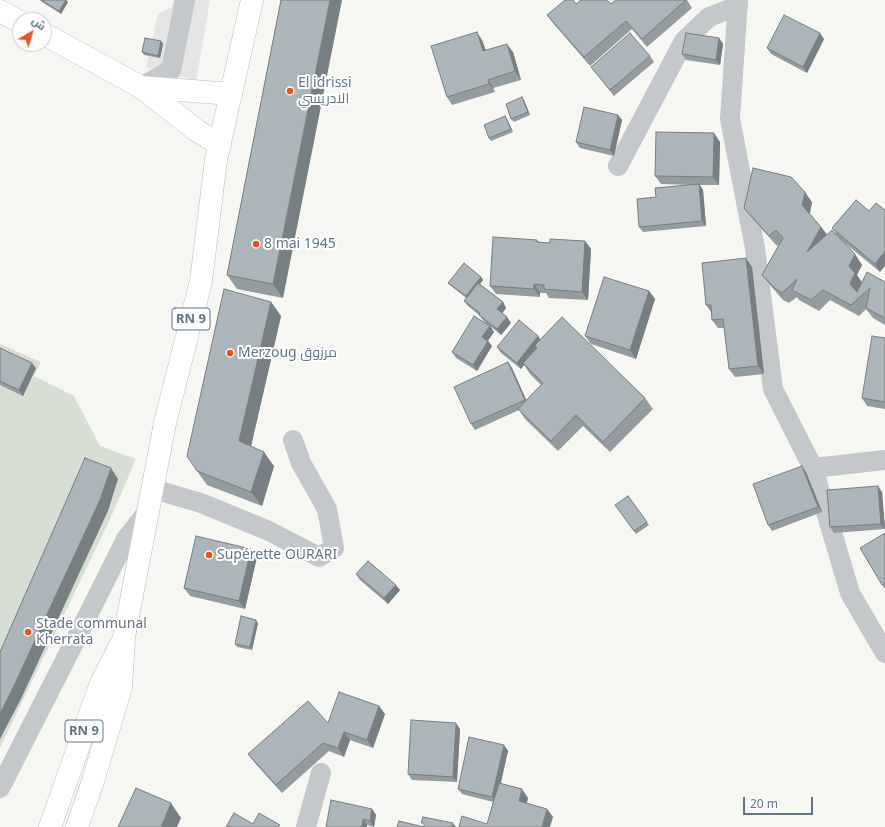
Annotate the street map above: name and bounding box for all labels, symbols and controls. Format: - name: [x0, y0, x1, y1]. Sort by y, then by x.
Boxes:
- north arrow: [12, 12, 52, 52]
- text: ش: [29, 13, 49, 33]
- place label: El idrissi الادريسي: [298, 75, 352, 108]
- marker: El idrissi الادريسي: [285, 86, 295, 96]
- place label: 8 mai 1945: [264, 236, 336, 252]
- marker: 8 mai 1945: [251, 239, 261, 249]
- road number: RN 9: [172, 308, 210, 330]
- place label: Merzoug مرزوق: [238, 345, 337, 361]
- marker: Merzoug مرزوق: [225, 348, 235, 358]
- place label: Supérette OURARI: [217, 547, 337, 563]
- marker: Supérette OURARI: [204, 550, 214, 560]
- place label: Stade communal Kherrata: [36, 616, 147, 648]
- marker: Stade communal Kherrata: [23, 627, 33, 637]
- road number: RN 9: [65, 720, 103, 742]
- scale bar: [745, 789, 815, 815]
- text: 20 m: [750, 795, 778, 812]

